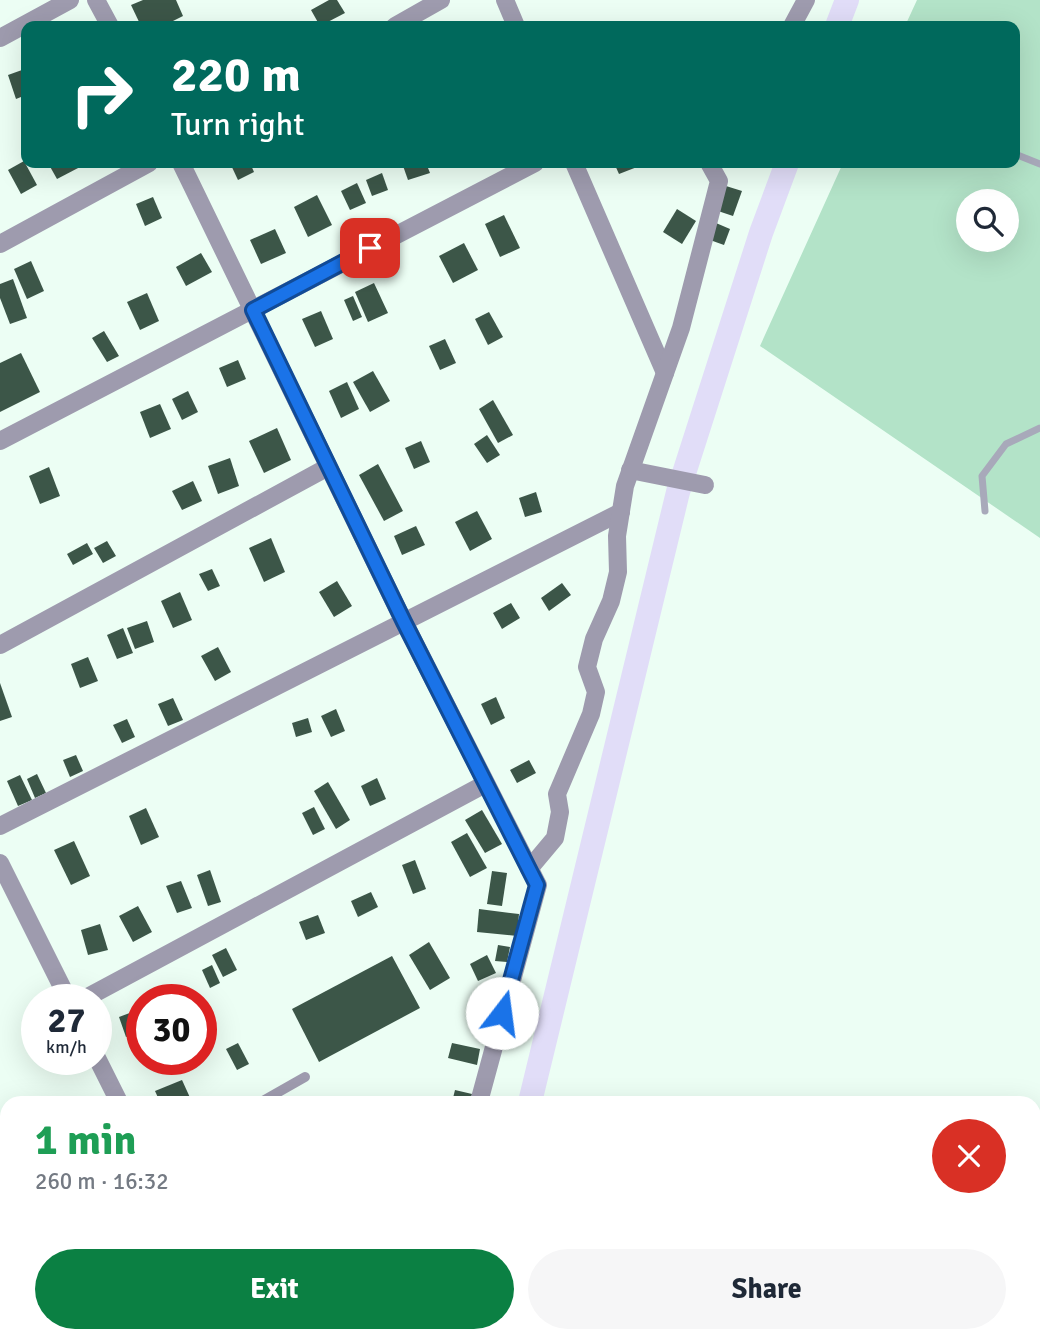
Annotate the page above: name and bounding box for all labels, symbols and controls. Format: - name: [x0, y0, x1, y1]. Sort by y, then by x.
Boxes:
- text: 220 m: [171, 45, 301, 105]
- icon: right: [56, 49, 147, 140]
- text: Turn right: [171, 105, 304, 144]
- map controls: [956, 189, 1019, 252]
- button: search: [956, 189, 1019, 252]
- pin: [340, 218, 400, 278]
- icon: arrive: [351, 229, 389, 267]
- position arrow: [465, 976, 539, 1050]
- speed limit sign: 30: [126, 984, 217, 1075]
- text: 27: [48, 999, 85, 1042]
- text: km/h: [46, 1036, 87, 1058]
- text: 1 min: [35, 1115, 136, 1166]
- button: close: [932, 1119, 1006, 1193]
- text: 260 m · 16:32: [35, 1167, 169, 1196]
- button: Exit: [35, 1249, 514, 1329]
- button: Share: [528, 1249, 1006, 1329]

